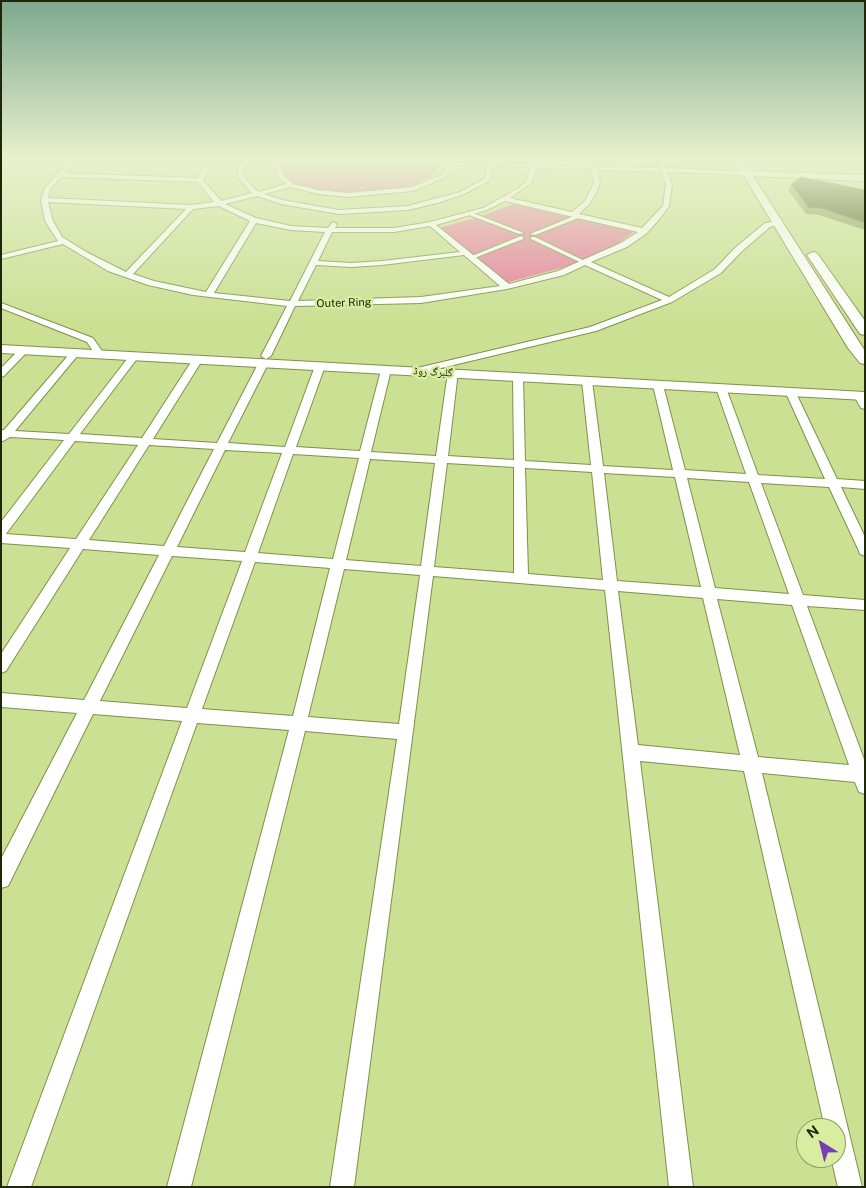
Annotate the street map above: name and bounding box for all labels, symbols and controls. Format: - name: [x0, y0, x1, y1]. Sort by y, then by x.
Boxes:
- street label: Outer Ring: [316, 295, 372, 311]
- street label: گلبرگ روڈ: [413, 364, 453, 380]
- north arrow: [796, 1118, 846, 1168]
- text: N: [804, 1122, 822, 1141]

